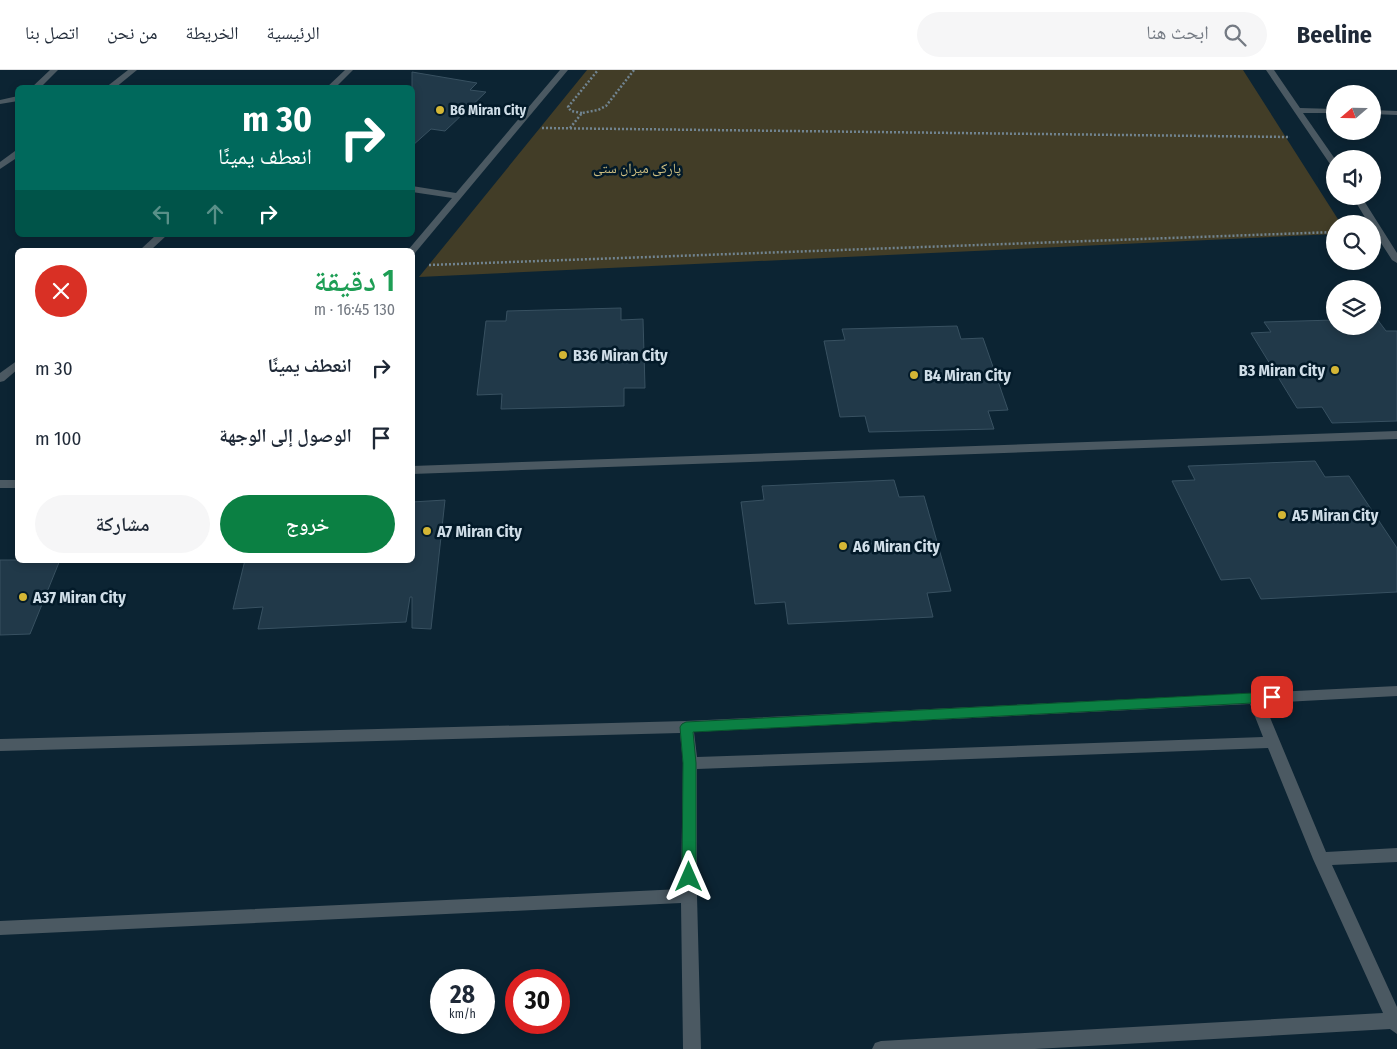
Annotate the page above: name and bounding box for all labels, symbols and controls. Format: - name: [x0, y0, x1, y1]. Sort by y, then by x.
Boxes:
- search box: [917, 12, 1267, 57]
- text: ابحث هنا: [1146, 21, 1209, 44]
- icon: search: [1221, 21, 1249, 49]
- text: Beeline: [1297, 21, 1372, 49]
- text: اتصل بنا: [25, 22, 79, 44]
- text: من نحن: [107, 22, 158, 44]
- text: الخريطة: [186, 22, 239, 44]
- text: الرئيسية: [267, 22, 320, 44]
- north arrow: [1326, 85, 1381, 140]
- map controls: [1326, 85, 1381, 335]
- text: 30 m: [242, 98, 312, 140]
- place label: B6 Miran City: [450, 102, 527, 119]
- marker: B6 Miran City: [434, 104, 446, 116]
- icon: right: [330, 105, 395, 170]
- text: انعطف يمينًا: [218, 143, 312, 170]
- button: sound: [1326, 150, 1381, 205]
- park label: پارکی میران ستی: [593, 160, 681, 177]
- icon: left: [148, 200, 176, 228]
- icon: ahead: [201, 200, 229, 228]
- icon: right: [254, 200, 282, 228]
- button: search: [1326, 215, 1381, 270]
- text: 1 دقيقة: [314, 263, 395, 299]
- button: close: [35, 265, 87, 317]
- button: layers: [1326, 280, 1381, 335]
- text: 130 m · 16:45: [314, 300, 395, 319]
- place label: B36 Miran City: [573, 346, 668, 365]
- marker: B36 Miran City: [557, 349, 569, 361]
- text: انعطف يمينًا: [267, 354, 352, 377]
- icon: right: [367, 354, 395, 382]
- text: 30 m: [35, 357, 73, 380]
- place label: B3 Miran City: [1239, 361, 1325, 380]
- marker: B3 Miran City: [1329, 364, 1341, 376]
- place label: B4 Miran City: [924, 366, 1011, 385]
- marker: B4 Miran City: [908, 369, 920, 381]
- text: الوصول إلى الوجهة: [219, 424, 352, 447]
- icon: arrive: [367, 424, 395, 452]
- text: 100 m: [35, 427, 81, 450]
- button: مشاركة: [35, 495, 210, 553]
- button: خروج: [220, 495, 395, 553]
- place label: A5 Miran City: [1291, 506, 1379, 525]
- marker: A5 Miran City: [1276, 509, 1288, 521]
- place label: A7 Miran City: [436, 522, 522, 541]
- marker: A7 Miran City: [421, 525, 433, 537]
- place label: A6 Miran City: [852, 537, 940, 556]
- marker: A6 Miran City: [837, 540, 849, 552]
- place label: A37 Miran City: [32, 588, 126, 607]
- marker: A37 Miran City: [17, 591, 29, 603]
- pin: [1251, 676, 1293, 718]
- icon: arrive: [1258, 683, 1286, 711]
- position arrow: [662, 850, 714, 902]
- speed limit sign: 30: [505, 969, 570, 1034]
- text: 28: [450, 980, 475, 1010]
- text: km/h: [449, 1007, 476, 1021]

